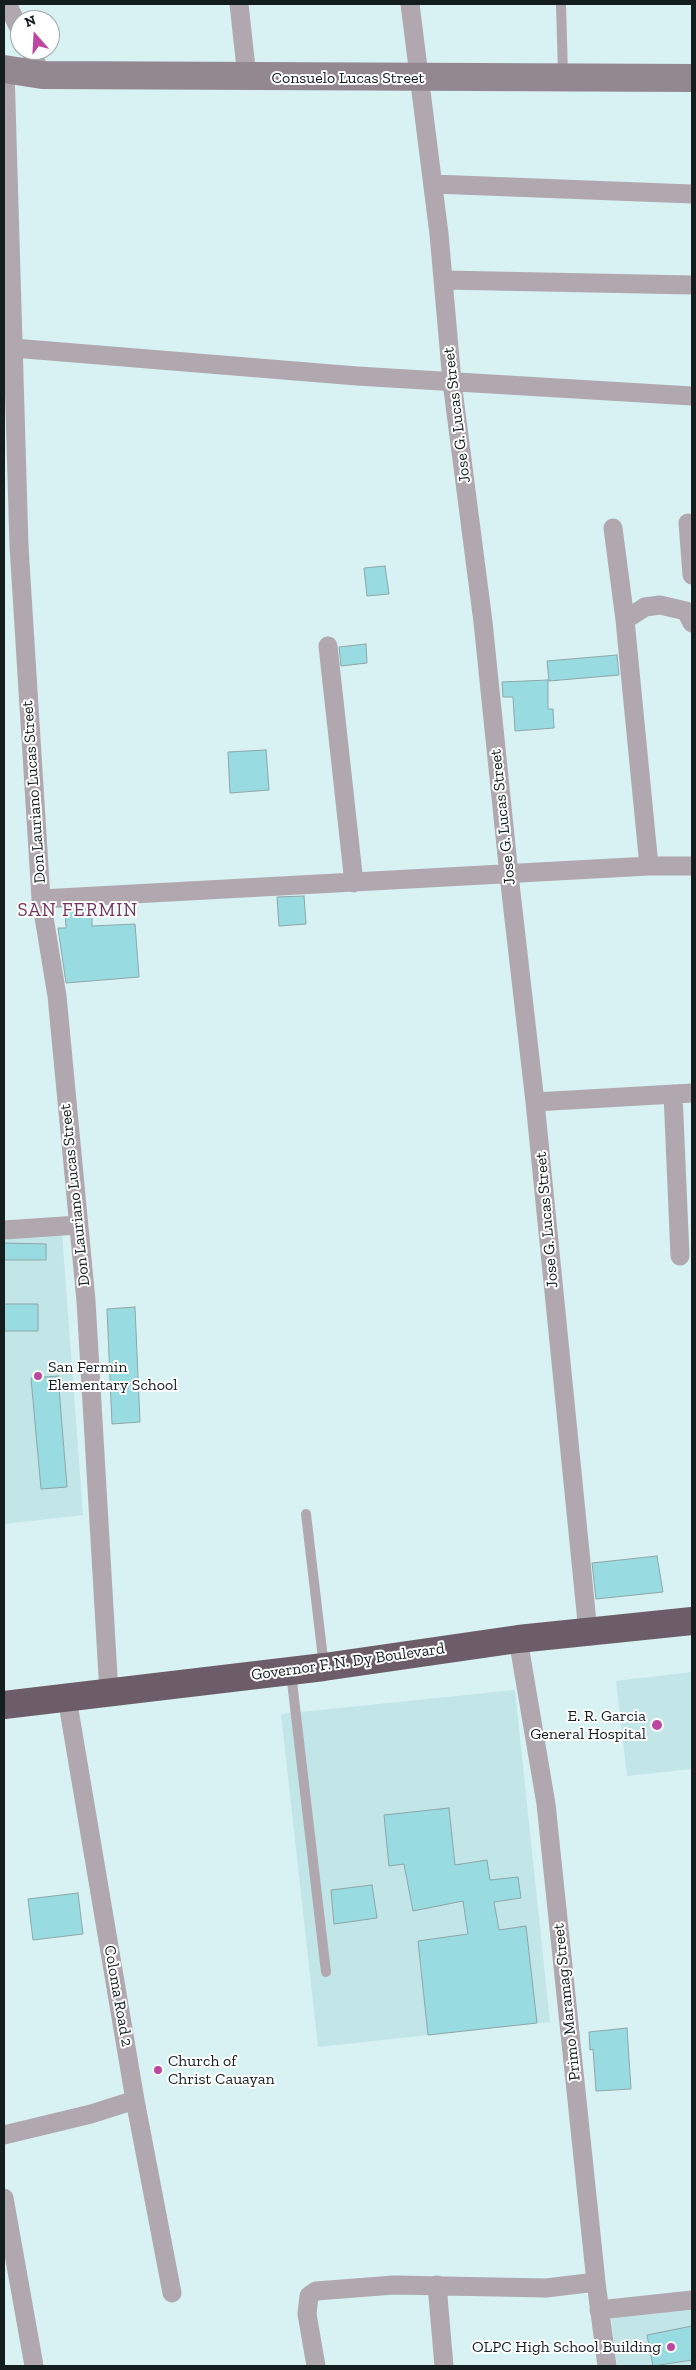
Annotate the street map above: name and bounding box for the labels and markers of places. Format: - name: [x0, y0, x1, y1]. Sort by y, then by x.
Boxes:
- place label: San Fermin Elementary School: [48, 1357, 177, 1395]
- marker: San Fermin Elementary School: [32, 1370, 44, 1382]
- place label: E. R. Garcia General Hospital: [530, 1706, 646, 1744]
- marker: E. R. Garcia General Hospital: [650, 1718, 664, 1732]
- place label: Church of Christ Cauayan: [168, 2051, 275, 2089]
- marker: Church of Christ Cauayan: [152, 2064, 164, 2076]
- place label: OLPC High School Building: [472, 2337, 661, 2357]
- marker: OLPC High School Building: [665, 2341, 677, 2353]

